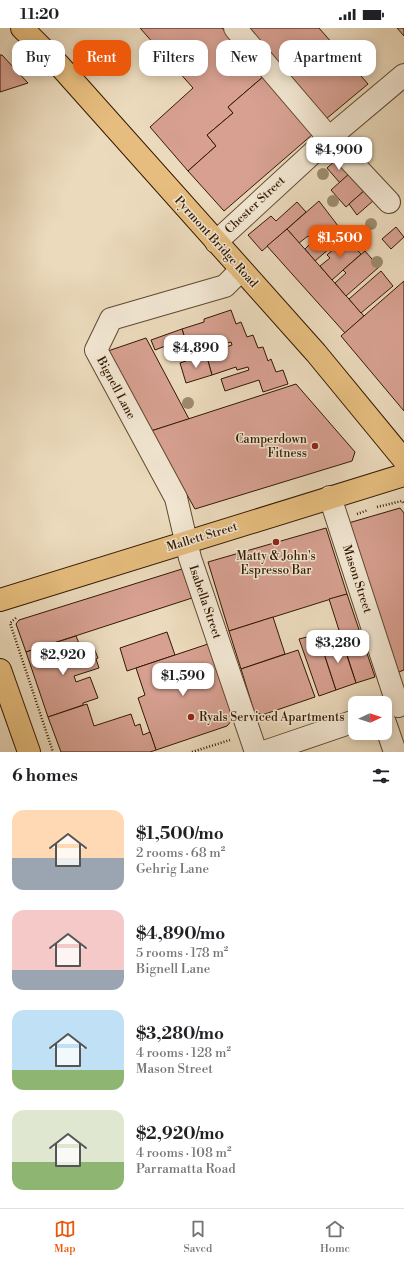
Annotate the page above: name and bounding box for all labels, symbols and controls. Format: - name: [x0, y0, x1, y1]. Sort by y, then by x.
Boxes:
- text: 11:20: [20, 5, 59, 24]
- chip: Buy: [12, 40, 65, 76]
- chip: Rent: [73, 40, 131, 76]
- chip: Filters: [139, 40, 208, 76]
- chip: New: [216, 40, 271, 76]
- chip: Apartment: [279, 40, 376, 76]
- pin: $4,900: [306, 137, 372, 171]
- text: $4,900: [315, 142, 363, 158]
- street label: Chester Street: [222, 173, 289, 237]
- street label: Pyrmont Bridge Road: [171, 193, 261, 291]
- pin: $1,500: [307, 225, 373, 259]
- text: $1,500: [317, 230, 363, 246]
- pin: $4,890: [163, 335, 229, 369]
- text: $4,890: [173, 340, 219, 356]
- street label: Bignell Lane: [93, 353, 139, 422]
- place label: Camperdown Fitness: [235, 432, 307, 461]
- marker: Camperdown Fitness: [310, 441, 320, 451]
- street label: Mallett Street: [165, 519, 240, 555]
- marker: Matty & John's Espresso Bar: [271, 537, 281, 547]
- street label: Mason Street: [339, 543, 375, 616]
- place label: Matty & John's Espresso Bar: [236, 549, 316, 578]
- street label: Isabella Street: [185, 563, 225, 642]
- pin: $3,280: [305, 630, 371, 664]
- text: $3,280: [315, 635, 361, 651]
- pin: $2,920: [30, 642, 96, 676]
- text: $2,920: [40, 647, 86, 663]
- pin: $1,590: [150, 663, 216, 697]
- text: $1,590: [161, 668, 205, 684]
- north arrow: [348, 696, 392, 740]
- map controls: [348, 696, 392, 740]
- place label: Ryals Serviced Apartments: [199, 710, 344, 725]
- marker: Ryals Serviced Apartments: [186, 712, 196, 722]
- text: 6 homes: [12, 765, 78, 787]
- icon: filters: [370, 765, 392, 787]
- text: $1,500/mo: [136, 823, 224, 845]
- icon: home: [44, 826, 92, 874]
- text: 2 rooms · 68 m²: [136, 845, 225, 861]
- text: Gehrig Lane: [136, 861, 209, 877]
- text: $4,890/mo: [136, 923, 225, 945]
- icon: home: [44, 926, 92, 974]
- text: 5 rooms · 178 m²: [136, 945, 228, 961]
- text: Bignell Lane: [136, 961, 210, 977]
- text: $3,280/mo: [136, 1023, 224, 1045]
- icon: home: [44, 1026, 92, 1074]
- text: 4 rooms · 128 m²: [136, 1045, 231, 1061]
- text: Mason Street: [136, 1061, 213, 1077]
- text: $2,920/mo: [136, 1123, 224, 1145]
- icon: home: [44, 1126, 92, 1174]
- text: 4 rooms · 108 m²: [136, 1145, 231, 1161]
- text: Parramatta Road: [136, 1161, 236, 1177]
- tab: Map: [54, 1218, 76, 1256]
- tab: Saved: [183, 1218, 212, 1256]
- tab: Home: [320, 1218, 350, 1256]

